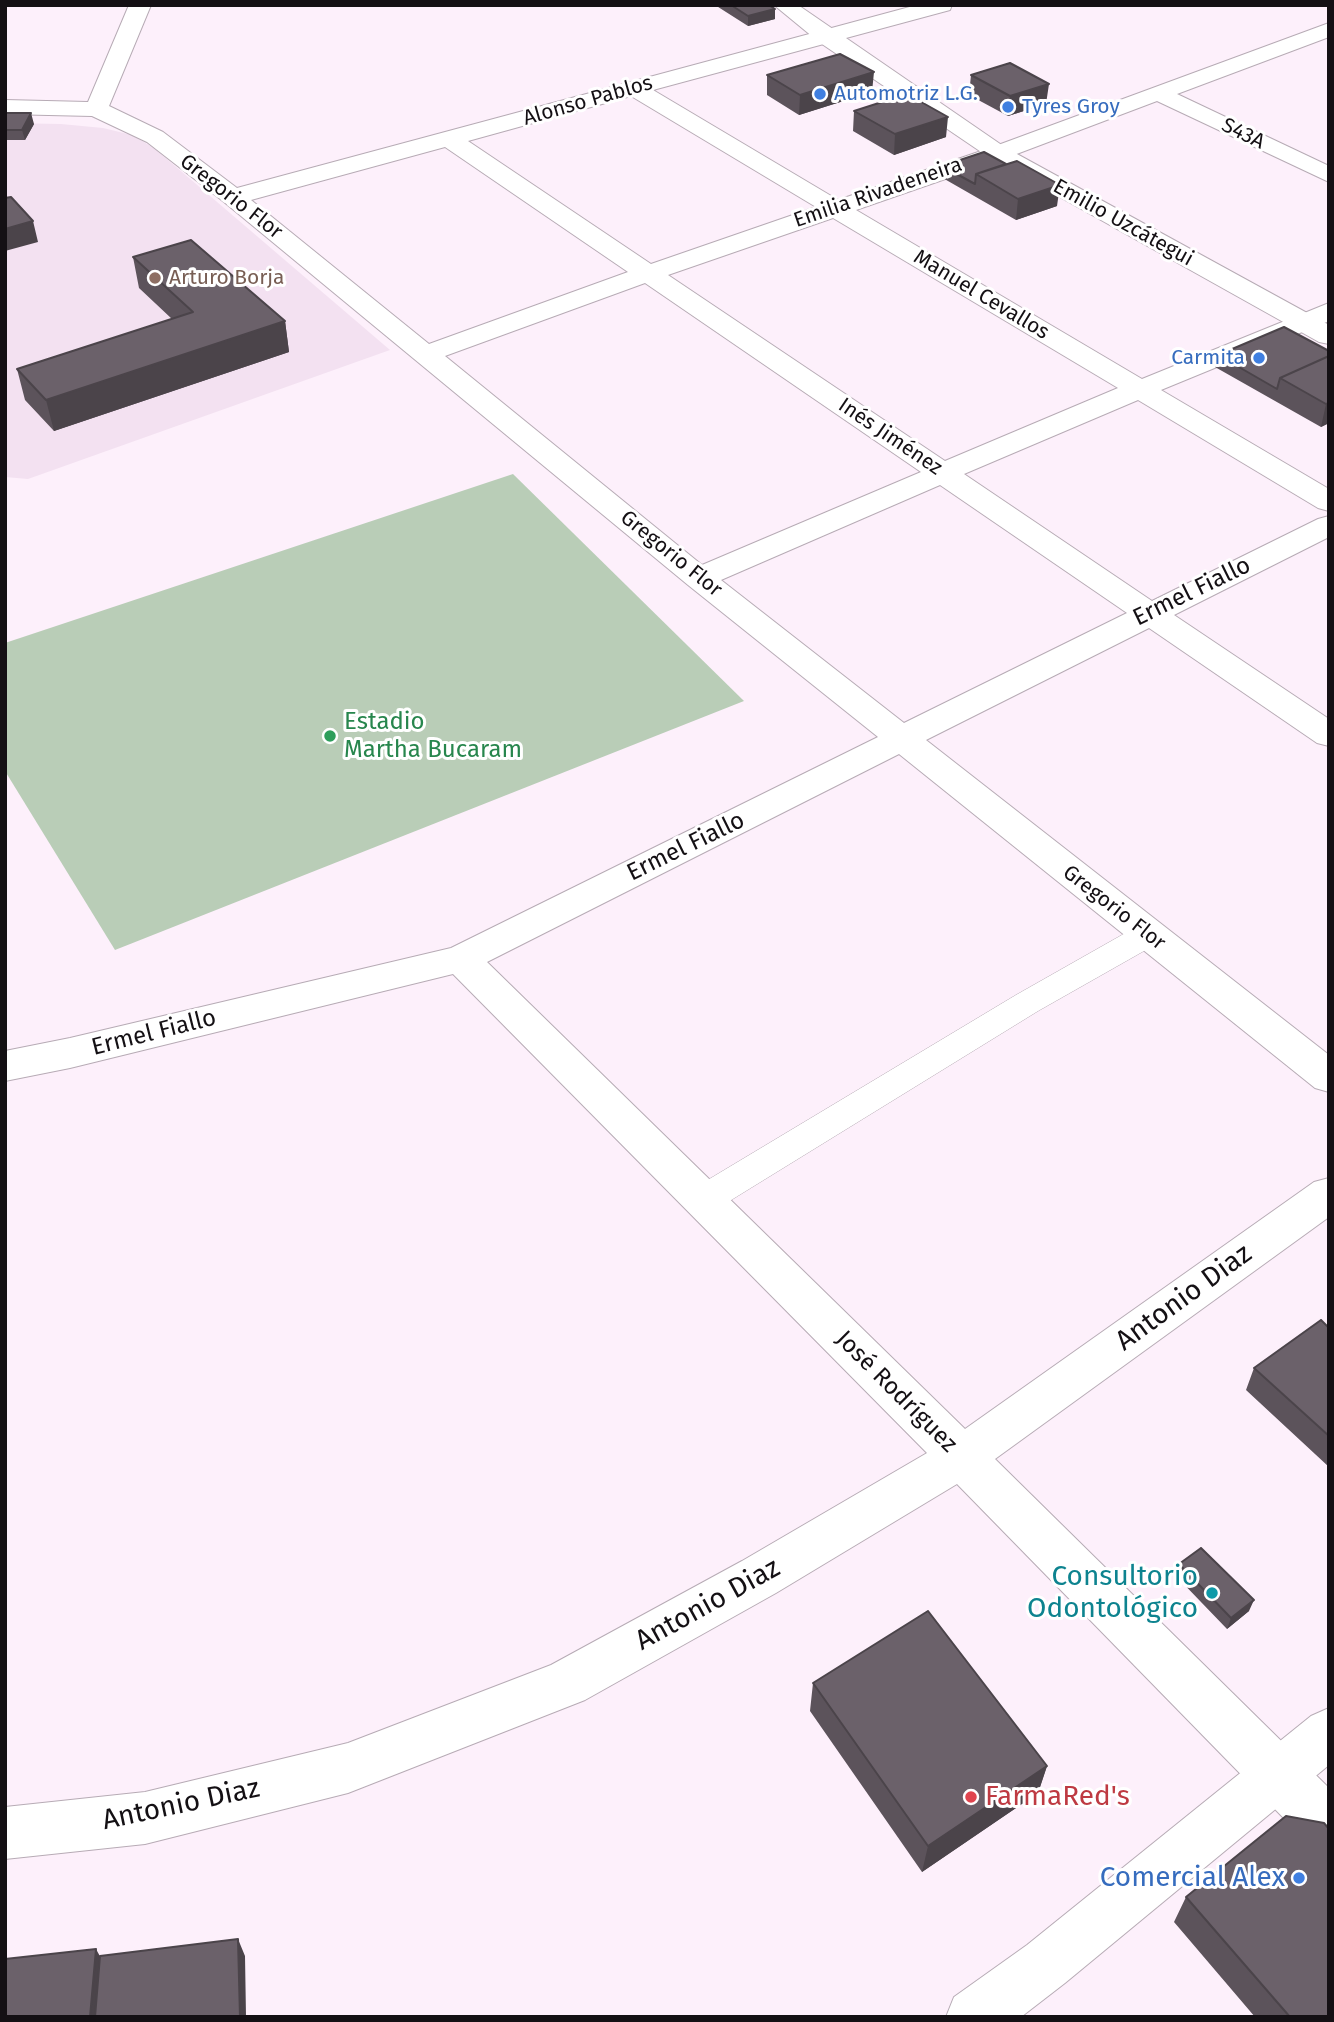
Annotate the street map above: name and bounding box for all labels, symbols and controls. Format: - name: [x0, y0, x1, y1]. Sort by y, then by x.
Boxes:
- street label: Alonso Pablos: [520, 71, 656, 131]
- place label: Automotriz L.G.: [834, 81, 978, 107]
- marker: Automotriz L.G.: [812, 86, 828, 102]
- place label: Tyres Groy: [1022, 94, 1120, 120]
- marker: Tyres Groy: [1000, 99, 1016, 115]
- street label: S43A: [1217, 113, 1269, 155]
- street label: Gregorio Flor: [175, 149, 287, 245]
- street label: Emilia Rivadeneira: [790, 152, 966, 234]
- street label: Emilio Uzcátegui: [1048, 174, 1198, 272]
- street label: Manuel Cevallos: [909, 245, 1053, 345]
- place label: Arturo Borja: [169, 265, 284, 291]
- marker: Arturo Borja: [147, 270, 163, 286]
- place label: Carmita: [1171, 345, 1245, 371]
- marker: Carmita: [1251, 350, 1267, 366]
- street label: Inés Jiménez: [833, 393, 947, 481]
- street label: Gregorio Flor: [615, 505, 727, 603]
- street label: Ermel Fiallo: [1128, 551, 1256, 633]
- place label: Estadio Martha Bucaram: [344, 708, 522, 764]
- marker: Estadio Martha Bucaram: [322, 728, 338, 744]
- street label: Ermel Fiallo: [622, 806, 750, 888]
- street label: Gregorio Flor: [1058, 860, 1170, 956]
- street label: Ermel Fiallo: [89, 1004, 219, 1062]
- street label: Antonio Diaz: [1109, 1237, 1259, 1359]
- street label: José Rodríguez: [829, 1325, 963, 1459]
- street label: Antonio Diaz: [630, 1552, 786, 1658]
- place label: Consultorio Odontológico: [1027, 1560, 1198, 1626]
- marker: Consultorio Odontológico: [1204, 1585, 1220, 1601]
- street label: Antonio Diaz: [99, 1772, 263, 1838]
- place label: FarmaRed's: [985, 1780, 1130, 1814]
- marker: FarmaRed's: [963, 1789, 979, 1805]
- place label: Comercial Alex: [1100, 1861, 1285, 1895]
- marker: Comercial Alex: [1291, 1870, 1307, 1886]

